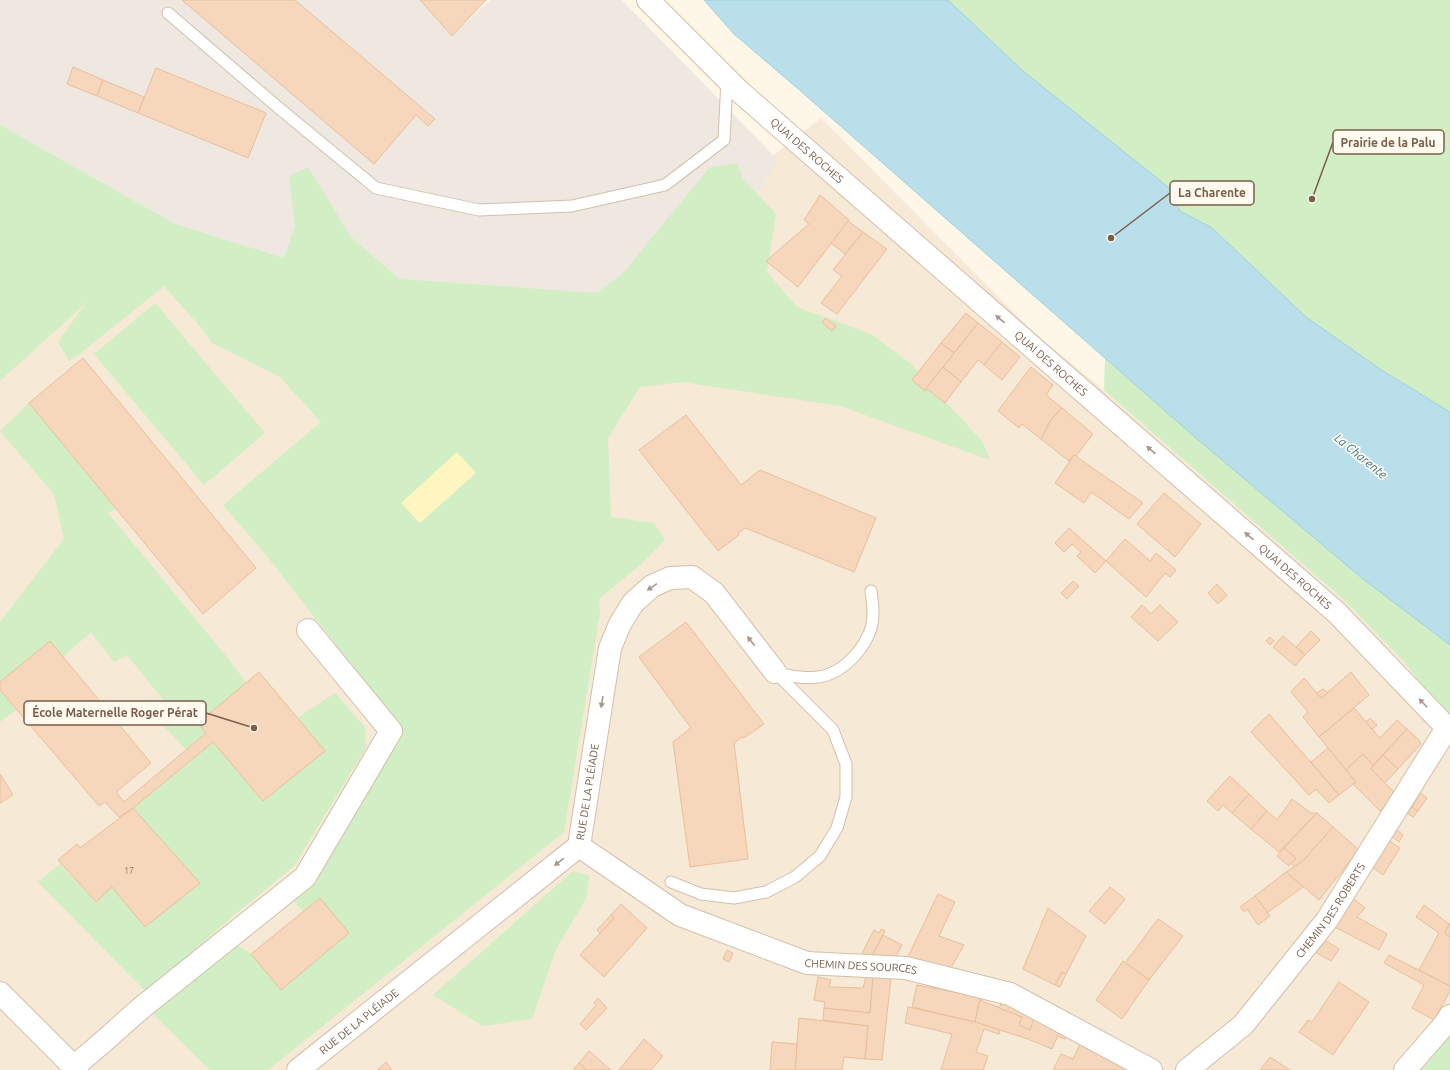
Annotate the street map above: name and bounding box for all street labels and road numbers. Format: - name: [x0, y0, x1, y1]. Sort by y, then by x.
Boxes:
- street label: QUAI DES ROCHES: [768, 115, 846, 185]
- street label: QUAI DES ROCHES: [1012, 328, 1090, 399]
- street label: QUAI DES ROCHES: [1256, 542, 1334, 612]
- street label: RUE DE LA PLÉIADE: [574, 743, 601, 841]
- street label: CHEMIN DES ROBERTS: [1293, 861, 1367, 960]
- street label: CHEMIN DES SOURCES: [804, 957, 919, 977]
- street label: RUE DE LA PLÉIADE: [317, 986, 401, 1056]

